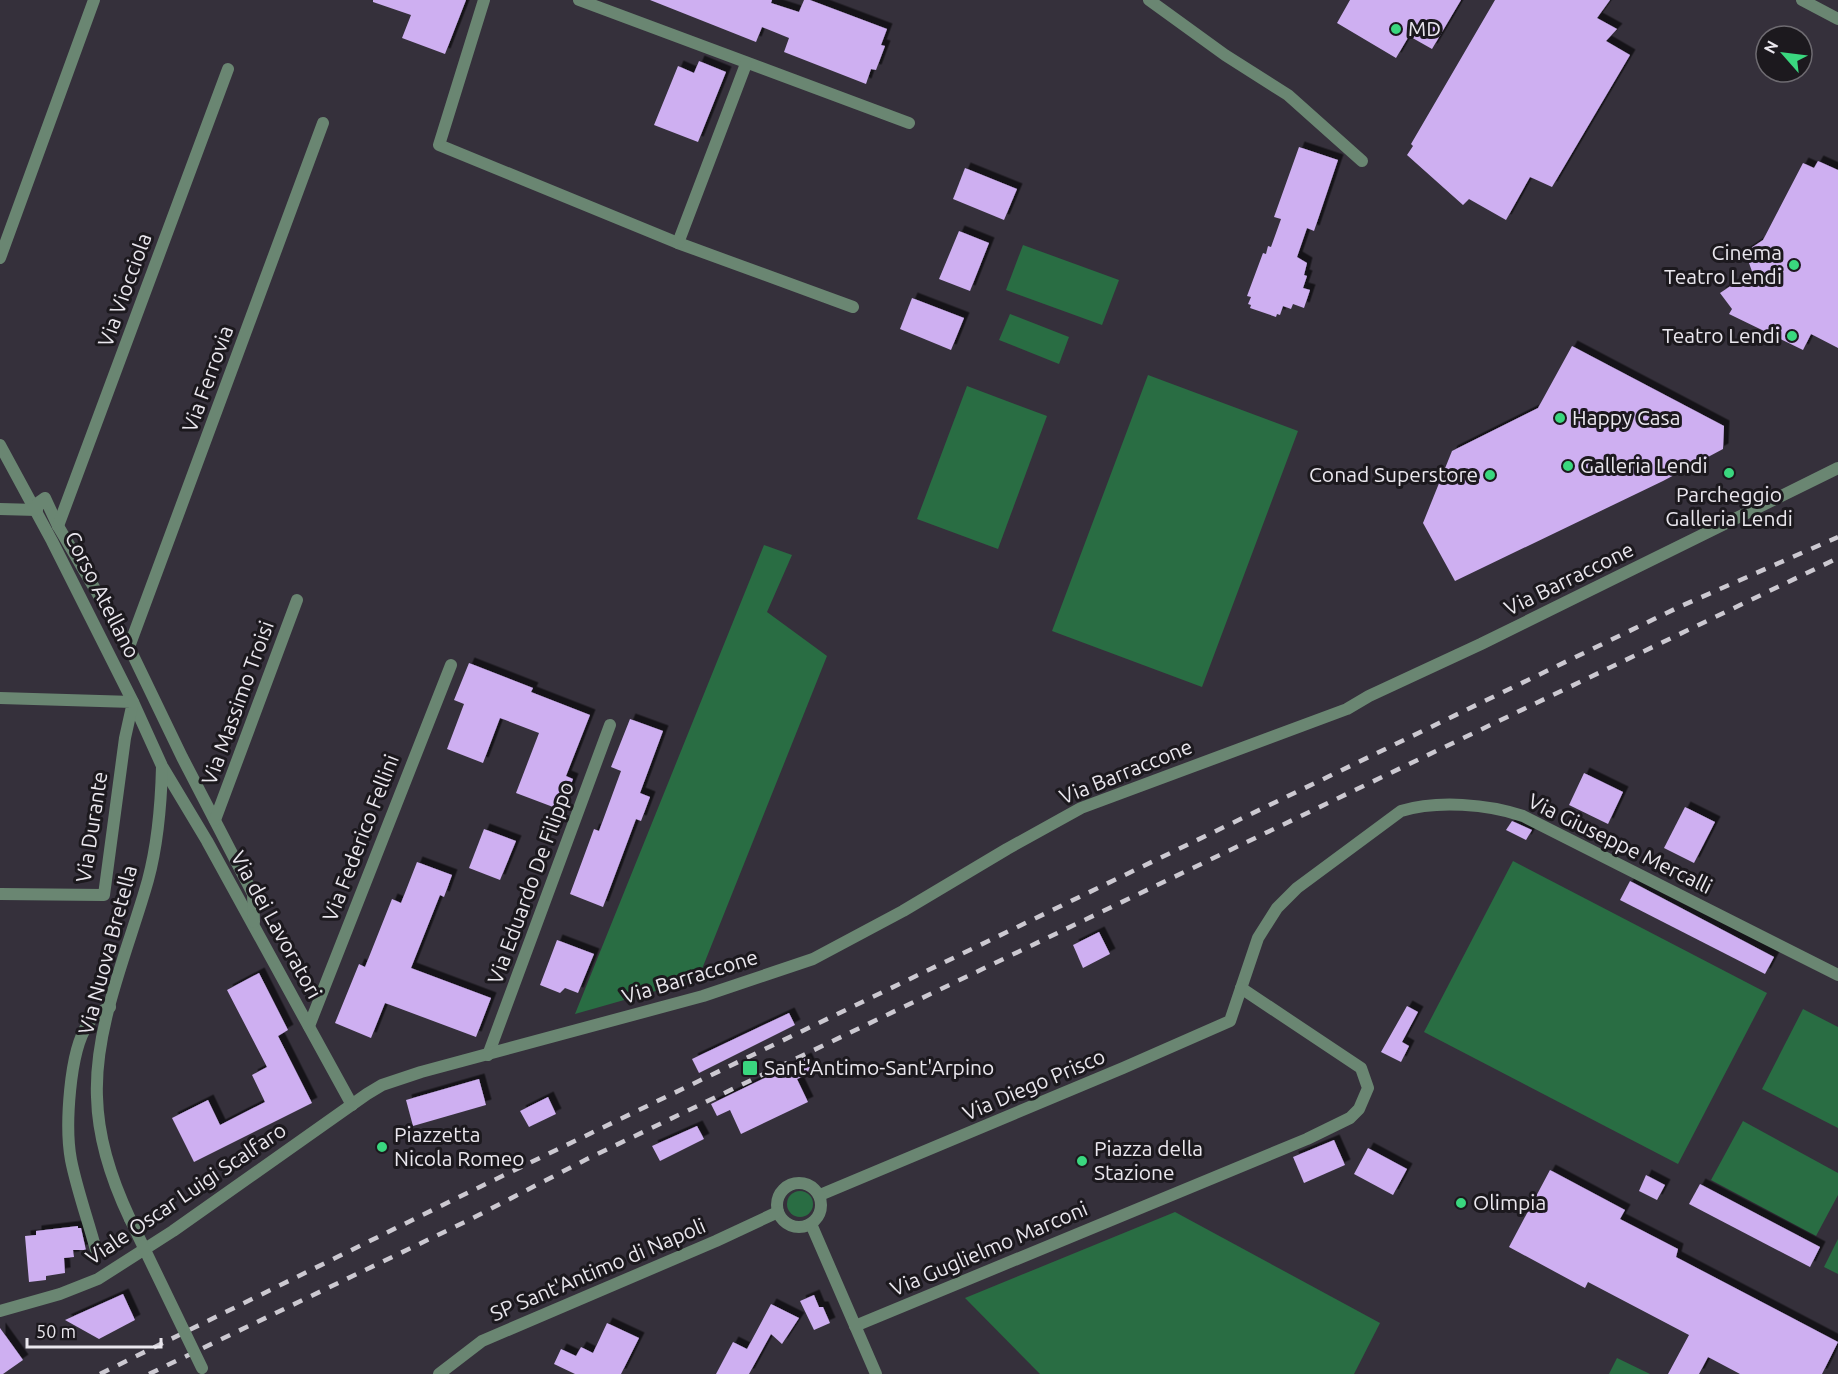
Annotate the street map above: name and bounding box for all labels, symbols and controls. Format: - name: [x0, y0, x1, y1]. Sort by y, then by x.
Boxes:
- place label: MD: [1408, 16, 1441, 40]
- marker: MD: [1389, 22, 1403, 36]
- north arrow: [1754, 24, 1814, 84]
- text: N: [1760, 37, 1782, 56]
- street label: Via Viocciola: [92, 229, 156, 350]
- place label: Cinema Teatro Lendi: [1664, 240, 1782, 288]
- marker: Cinema Teatro Lendi: [1787, 258, 1801, 272]
- street label: Via Ferrovia: [177, 322, 237, 435]
- place label: Teatro Lendi: [1662, 323, 1780, 347]
- marker: Teatro Lendi: [1785, 329, 1799, 343]
- place label: Happy Casa: [1572, 405, 1681, 429]
- marker: Happy Casa: [1553, 411, 1567, 425]
- place label: Galleria Lendi: [1580, 453, 1708, 477]
- marker: Galleria Lendi: [1561, 459, 1575, 473]
- place label: Conad Superstore: [1309, 462, 1478, 486]
- marker: Parcheggio Galleria Lendi: [1722, 466, 1736, 480]
- marker: Conad Superstore: [1483, 468, 1497, 482]
- place label: Parcheggio Galleria Lendi: [1665, 482, 1793, 530]
- street label: Corso Atellano: [61, 527, 145, 662]
- street label: Via Barraccone: [1500, 536, 1637, 620]
- street label: Via Massimo Troisi: [196, 617, 278, 788]
- street label: Via Barraccone: [1056, 734, 1195, 809]
- street label: Via Federico Fellini: [317, 751, 403, 925]
- street label: Via Durante: [70, 770, 112, 884]
- street label: Via Eduardo De Filippo: [482, 778, 578, 987]
- street label: Via Giuseppe Mercalli: [1524, 788, 1716, 898]
- street label: Via dei Lavoratori: [226, 847, 327, 1002]
- street label: Via Nuova Bretella: [73, 862, 141, 1037]
- street label: Via Barraccone: [619, 944, 761, 1008]
- street label: Via Diego Prisco: [959, 1043, 1108, 1125]
- place label: Sant'Antimo-Sant'Arpino: [764, 1055, 994, 1079]
- marker: Sant'Antimo-Sant'Arpino: [741, 1059, 759, 1077]
- street label: Viale Oscar Luigi Scalfaro: [81, 1117, 290, 1269]
- place label: Piazzetta Nicola Romeo: [394, 1122, 525, 1170]
- place label: Piazza della Stazione: [1094, 1136, 1203, 1184]
- marker: Piazzetta Nicola Romeo: [375, 1140, 389, 1154]
- marker: Piazza della Stazione: [1075, 1154, 1089, 1168]
- place label: Olimpia: [1473, 1190, 1546, 1214]
- street label: Via Guglielmo Marconi: [886, 1196, 1091, 1300]
- marker: Olimpia: [1454, 1196, 1468, 1210]
- street label: SP Sant'Antimo di Napoli: [486, 1213, 709, 1325]
- scale bar: [27, 1311, 160, 1349]
- text: 50 m: [36, 1321, 76, 1341]

